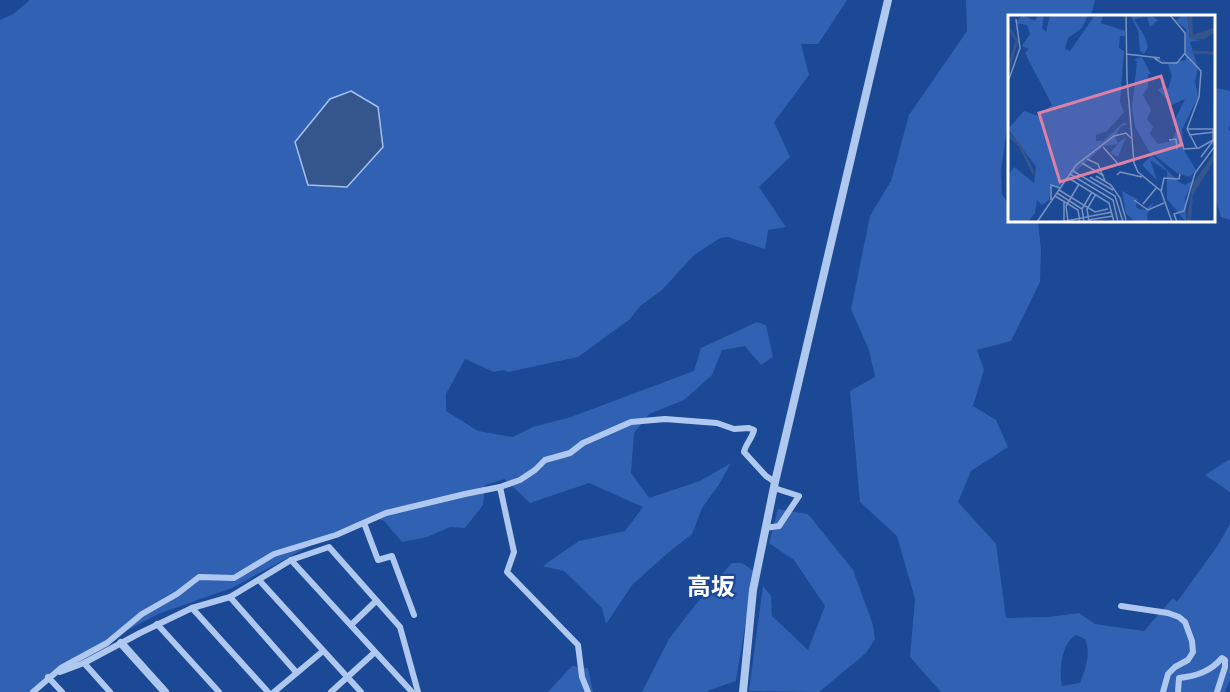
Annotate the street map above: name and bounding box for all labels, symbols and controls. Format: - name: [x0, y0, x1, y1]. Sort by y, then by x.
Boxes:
- inset map: [1008, 15, 1215, 222]
- district label: 高坂: [687, 571, 735, 602]

